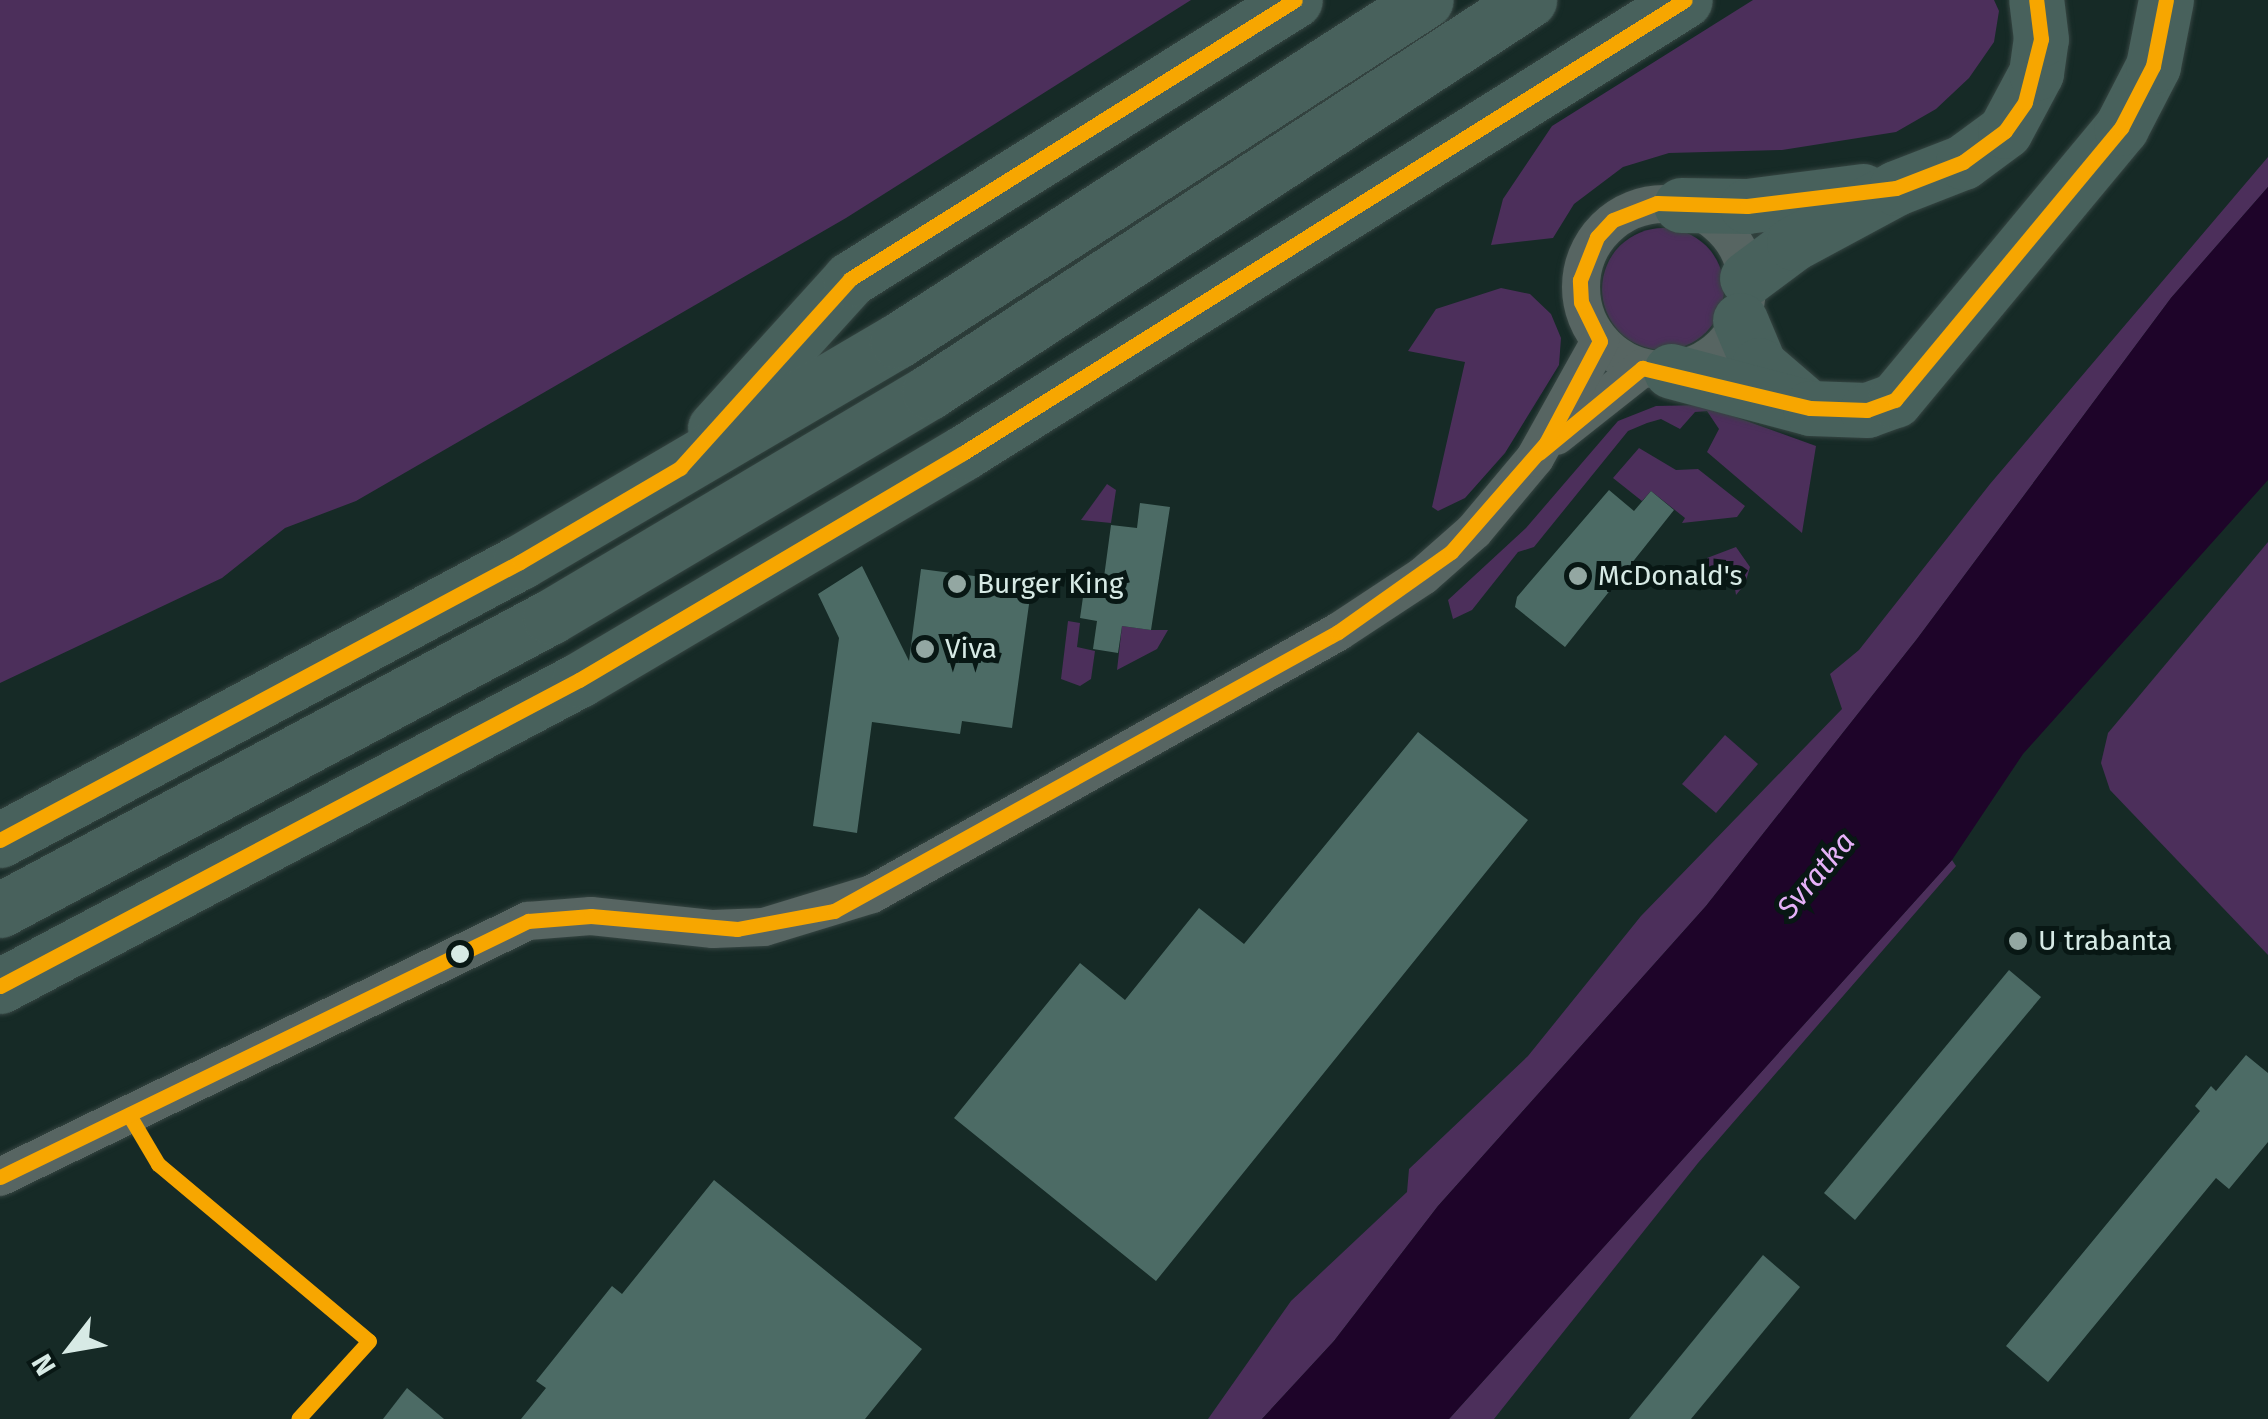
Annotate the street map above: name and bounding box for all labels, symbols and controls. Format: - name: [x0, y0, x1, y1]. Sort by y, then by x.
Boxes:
- place label: McDonald's: [1598, 559, 1743, 593]
- marker: McDonald's: [1567, 565, 1589, 587]
- place label: Burger King: [977, 567, 1124, 601]
- marker: Burger King: [946, 573, 968, 595]
- place label: Viva: [945, 632, 997, 666]
- marker: Viva: [914, 638, 936, 660]
- water label: Svratka: [1769, 824, 1863, 926]
- place label: U trabanta: [2038, 924, 2172, 958]
- marker: U trabanta: [2007, 930, 2029, 952]
- unlabelled marker: [450, 944, 470, 964]
- north arrow: [20, 1299, 120, 1399]
- text: N: [25, 1348, 63, 1381]

